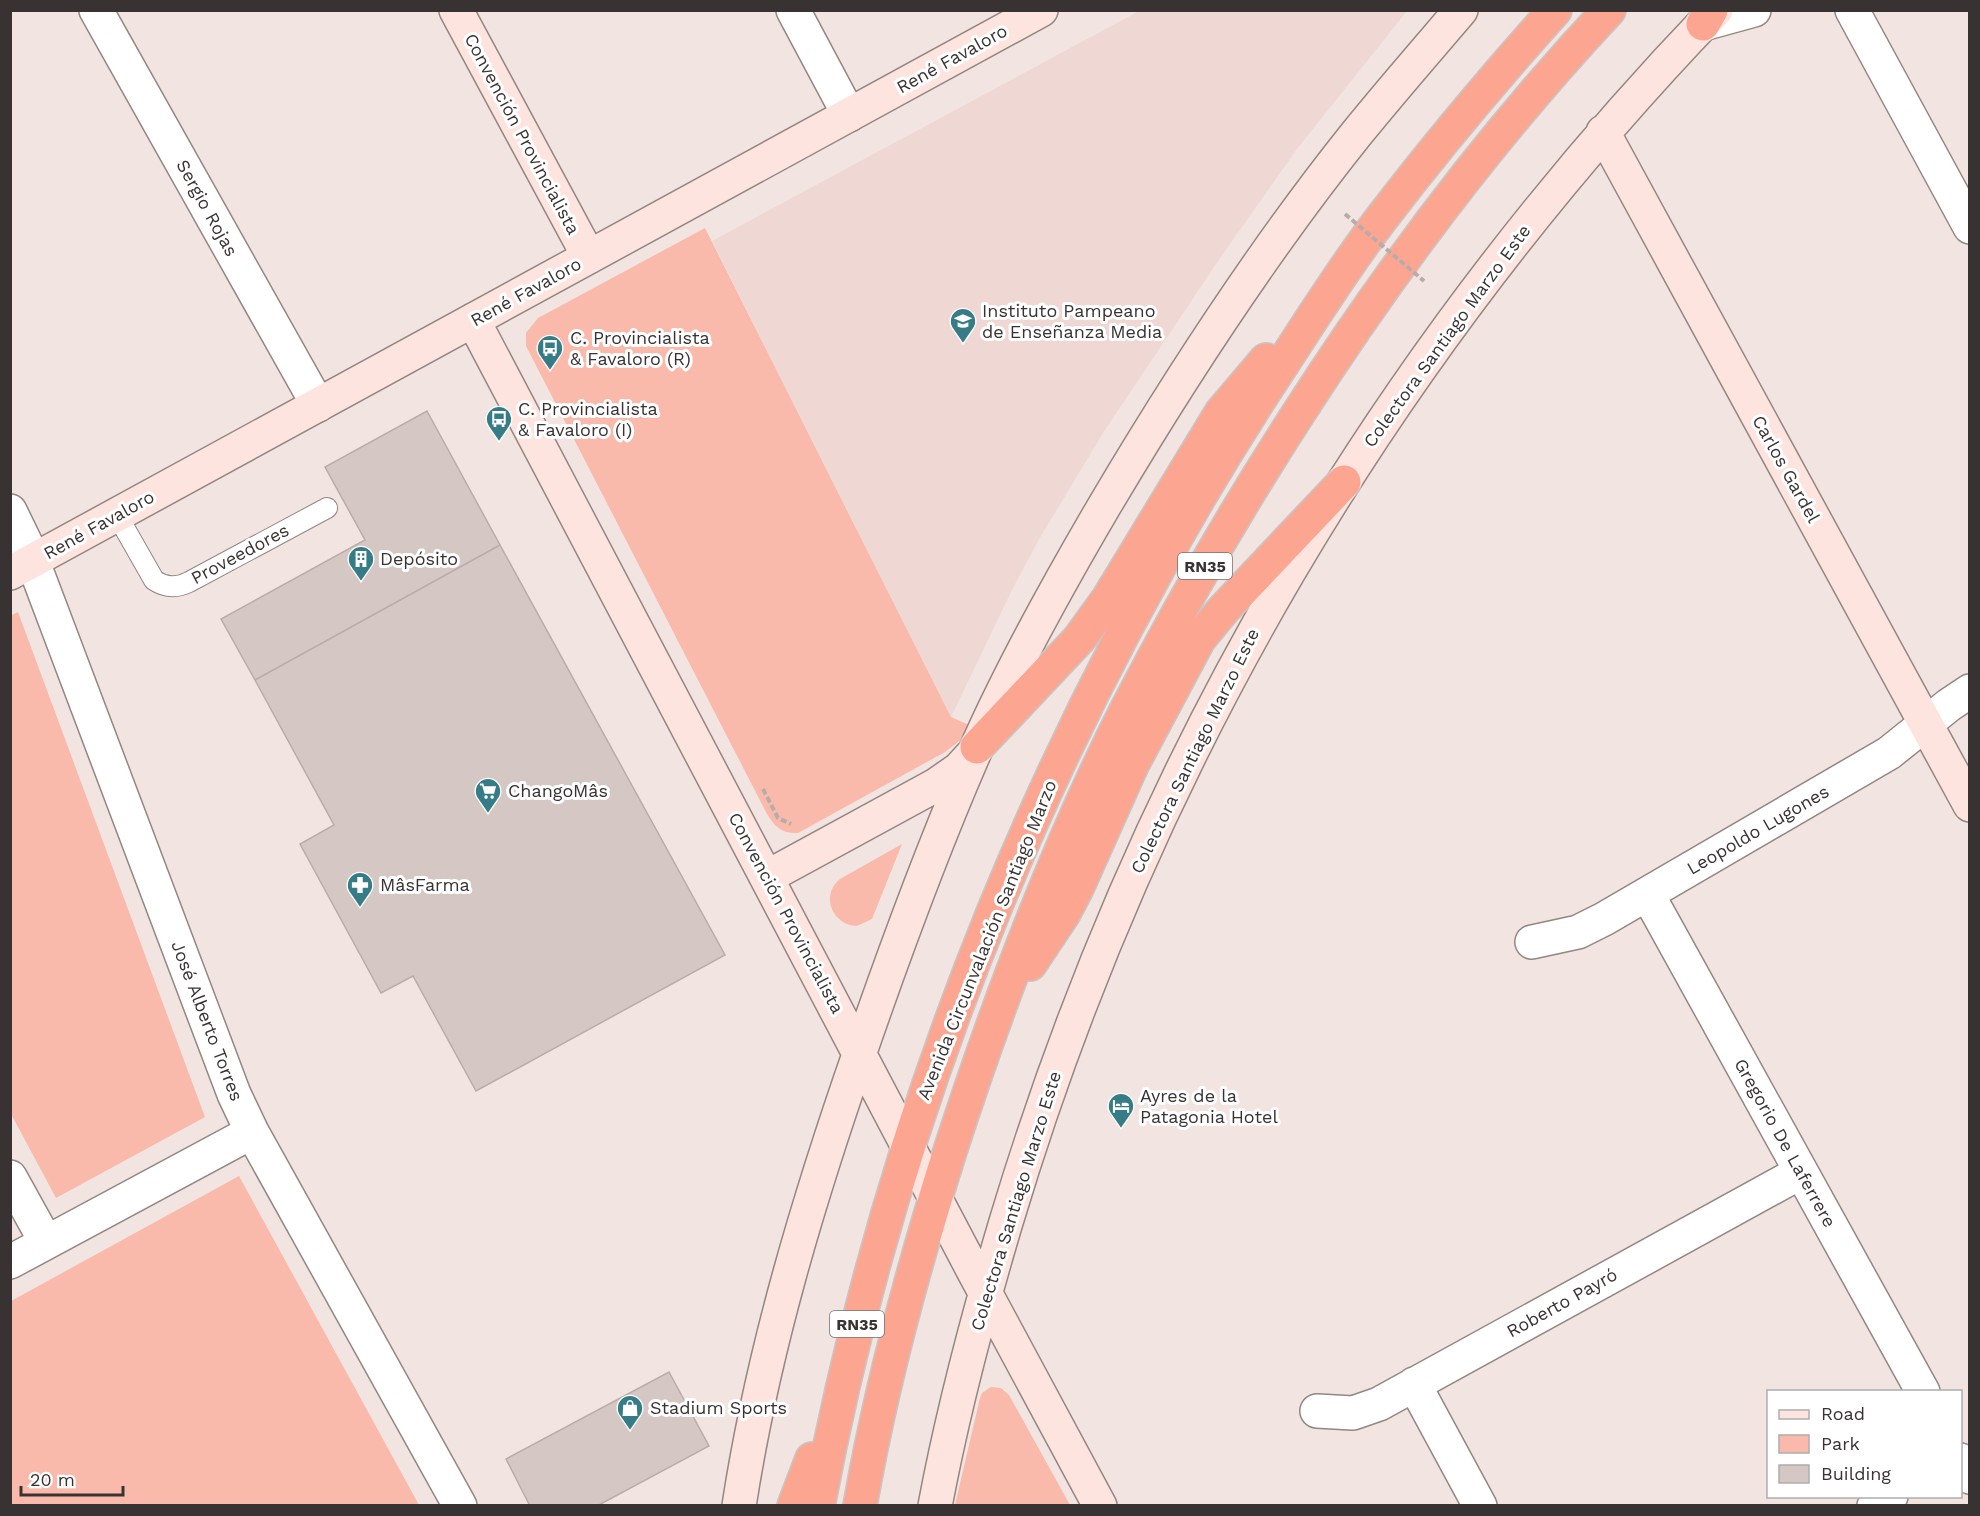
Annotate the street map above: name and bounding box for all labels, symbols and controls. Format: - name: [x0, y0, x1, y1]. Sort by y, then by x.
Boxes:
- street label: René Favaloro: [893, 20, 1011, 98]
- street label: Convención Provincialista: [460, 30, 584, 238]
- street label: Sergio Rojas: [172, 156, 243, 260]
- street label: Colectora Santiago Marzo Este: [1359, 220, 1534, 451]
- street label: René Favaloro: [467, 253, 585, 331]
- place label: Instituto Pampeano de Enseñanza Media: [982, 300, 1162, 342]
- school or university icon: Instituto Pampeano de Enseñanza Media: [948, 306, 978, 344]
- place label: C. Provincialista & Favaloro (R): [570, 327, 710, 369]
- bus stop icon: C. Provincialista & Favaloro (R): [535, 333, 565, 371]
- place label: C. Provincialista & Favaloro (I): [518, 398, 658, 440]
- bus stop icon: C. Provincialista & Favaloro (I): [484, 404, 514, 442]
- street label: Carlos Gardel: [1748, 412, 1825, 526]
- street label: René Favaloro: [40, 486, 158, 564]
- street label: Proveedores: [187, 519, 292, 588]
- building icon: Depósito: [346, 544, 376, 582]
- place label: Depósito: [380, 548, 458, 569]
- road number: RN35: [1178, 553, 1232, 579]
- street label: Colectora Santiago Marzo Este: [1126, 625, 1263, 877]
- supermarket icon: ChangoMâs: [473, 776, 503, 814]
- street label: Avenida Circunvalación Santiago Marzo: [913, 777, 1061, 1103]
- place label: ChangoMâs: [508, 780, 608, 801]
- street label: Leopoldo Lugones: [1683, 780, 1833, 879]
- street label: Convención Provincialista: [724, 809, 848, 1017]
- pharmacy icon: MâsFarma: [345, 870, 375, 908]
- place label: MâsFarma: [380, 874, 470, 895]
- street label: José Alberto Torres: [167, 938, 248, 1104]
- street label: Gregorio De Laferrere: [1730, 1055, 1841, 1231]
- street label: Colectora Santiago Marzo Este: [966, 1069, 1065, 1333]
- place label: Ayres de la Patagonia Hotel: [1140, 1085, 1278, 1127]
- hotel icon: Ayres de la Patagonia Hotel: [1106, 1091, 1136, 1129]
- street label: Roberto Payró: [1503, 1264, 1621, 1342]
- road number: RN35: [830, 1311, 884, 1337]
- legend: [1767, 1390, 1962, 1498]
- shop icon: Stadium Sports: [615, 1393, 645, 1431]
- place label: Stadium Sports: [650, 1397, 787, 1418]
- text: Road: [1821, 1403, 1865, 1424]
- text: Park: [1821, 1433, 1860, 1454]
- scale bar: [21, 1459, 123, 1497]
- text: Building: [1821, 1463, 1891, 1484]
- text: 20 m: [30, 1469, 75, 1490]

